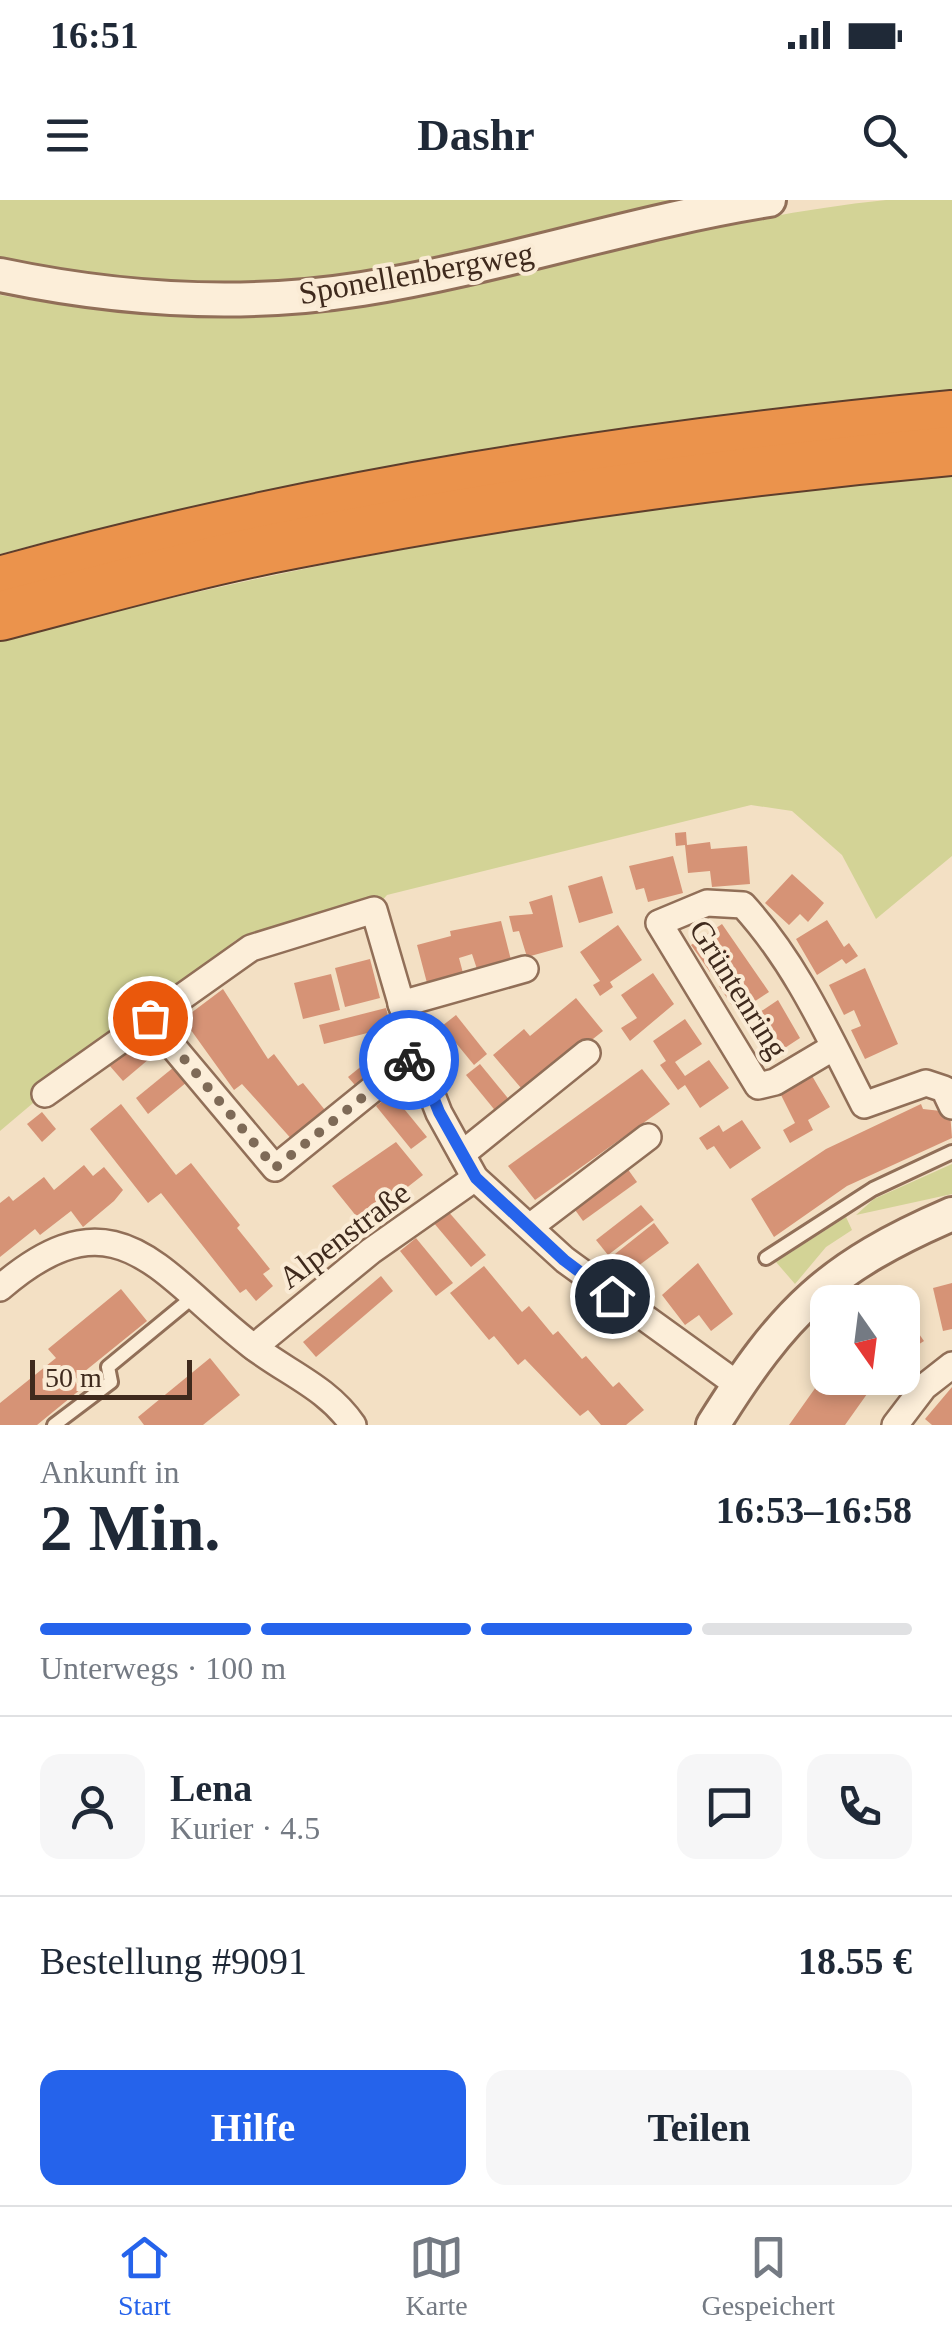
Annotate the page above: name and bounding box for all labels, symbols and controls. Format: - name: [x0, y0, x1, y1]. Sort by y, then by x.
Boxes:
- text: 16:51: [50, 14, 139, 56]
- icon: menu: [40, 108, 95, 163]
- icon: search: [857, 108, 912, 163]
- text: Dashr: [417, 110, 535, 160]
- street label: Sponellenbergweg: [296, 235, 536, 311]
- street label: Grüntenring: [682, 913, 796, 1065]
- pin: [108, 976, 193, 1061]
- icon: bag: [123, 991, 178, 1046]
- courier: [359, 1010, 459, 1110]
- icon: bike: [382, 1033, 437, 1088]
- street label: Alpenstraße: [271, 1174, 417, 1296]
- pin: [570, 1254, 655, 1339]
- icon: home: [585, 1269, 640, 1324]
- north arrow: [810, 1285, 920, 1395]
- map controls: [810, 1285, 920, 1395]
- scale bar: [30, 1355, 192, 1400]
- text: 50 m: [45, 1362, 102, 1393]
- text: Ankunft in: [40, 1454, 180, 1490]
- text: 16:53–16:58: [716, 1489, 912, 1531]
- text: 2 Min.: [40, 1492, 221, 1564]
- text: Unterwegs · 100 m: [40, 1650, 286, 1686]
- button: person: [40, 1754, 145, 1859]
- button: chat: [677, 1754, 782, 1859]
- button: phone: [807, 1754, 912, 1859]
- text: Lena: [170, 1767, 252, 1809]
- text: Kurier · 4.5: [170, 1810, 320, 1846]
- text: Bestellung #9091: [40, 1940, 307, 1982]
- text: 18.55 €: [798, 1940, 912, 1982]
- button: Hilfe: [40, 2070, 466, 2185]
- button: Teilen: [486, 2070, 912, 2185]
- tab: Start: [117, 2230, 172, 2322]
- tab: Karte: [406, 2230, 468, 2322]
- tab: Gespeichert: [701, 2230, 835, 2322]

